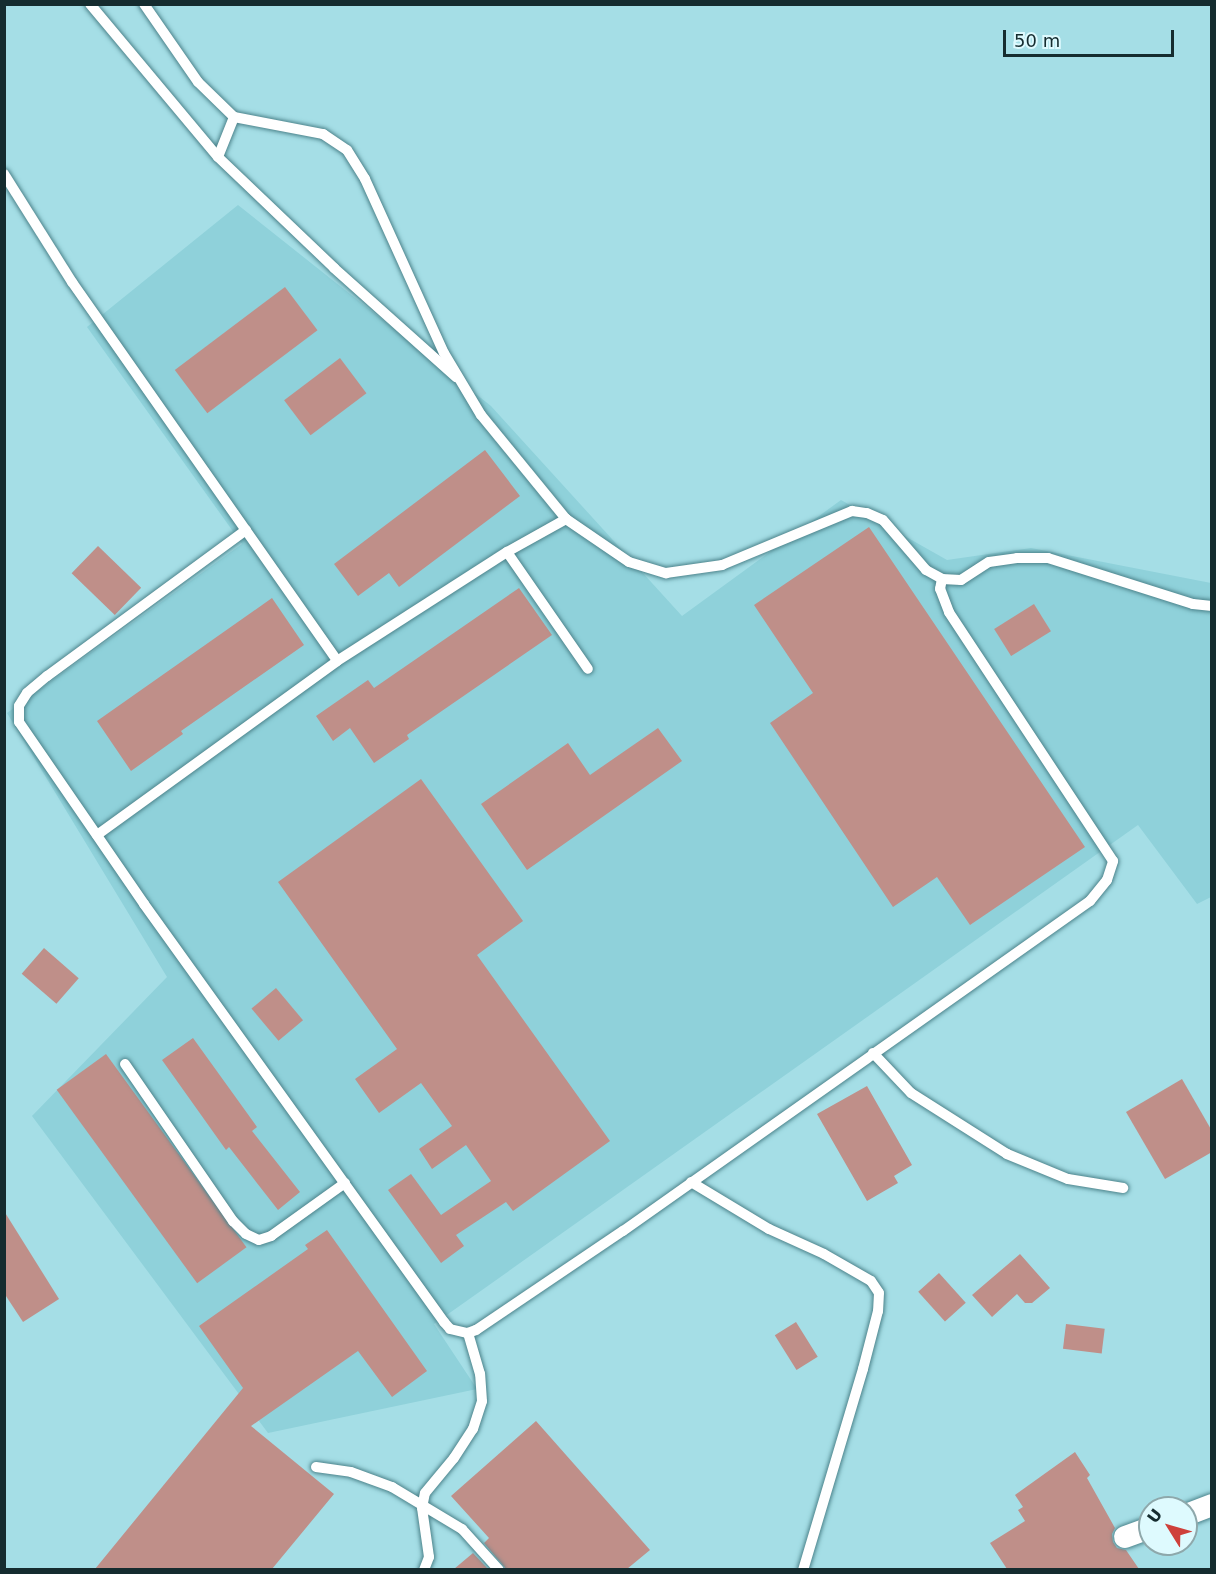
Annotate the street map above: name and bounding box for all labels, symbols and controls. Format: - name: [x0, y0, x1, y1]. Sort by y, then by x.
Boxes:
- scale bar: [1006, 18, 1177, 56]
- text: 50 m: [1014, 30, 1060, 51]
- north arrow: [1138, 1496, 1198, 1556]
- text: U: [1143, 1505, 1166, 1527]

